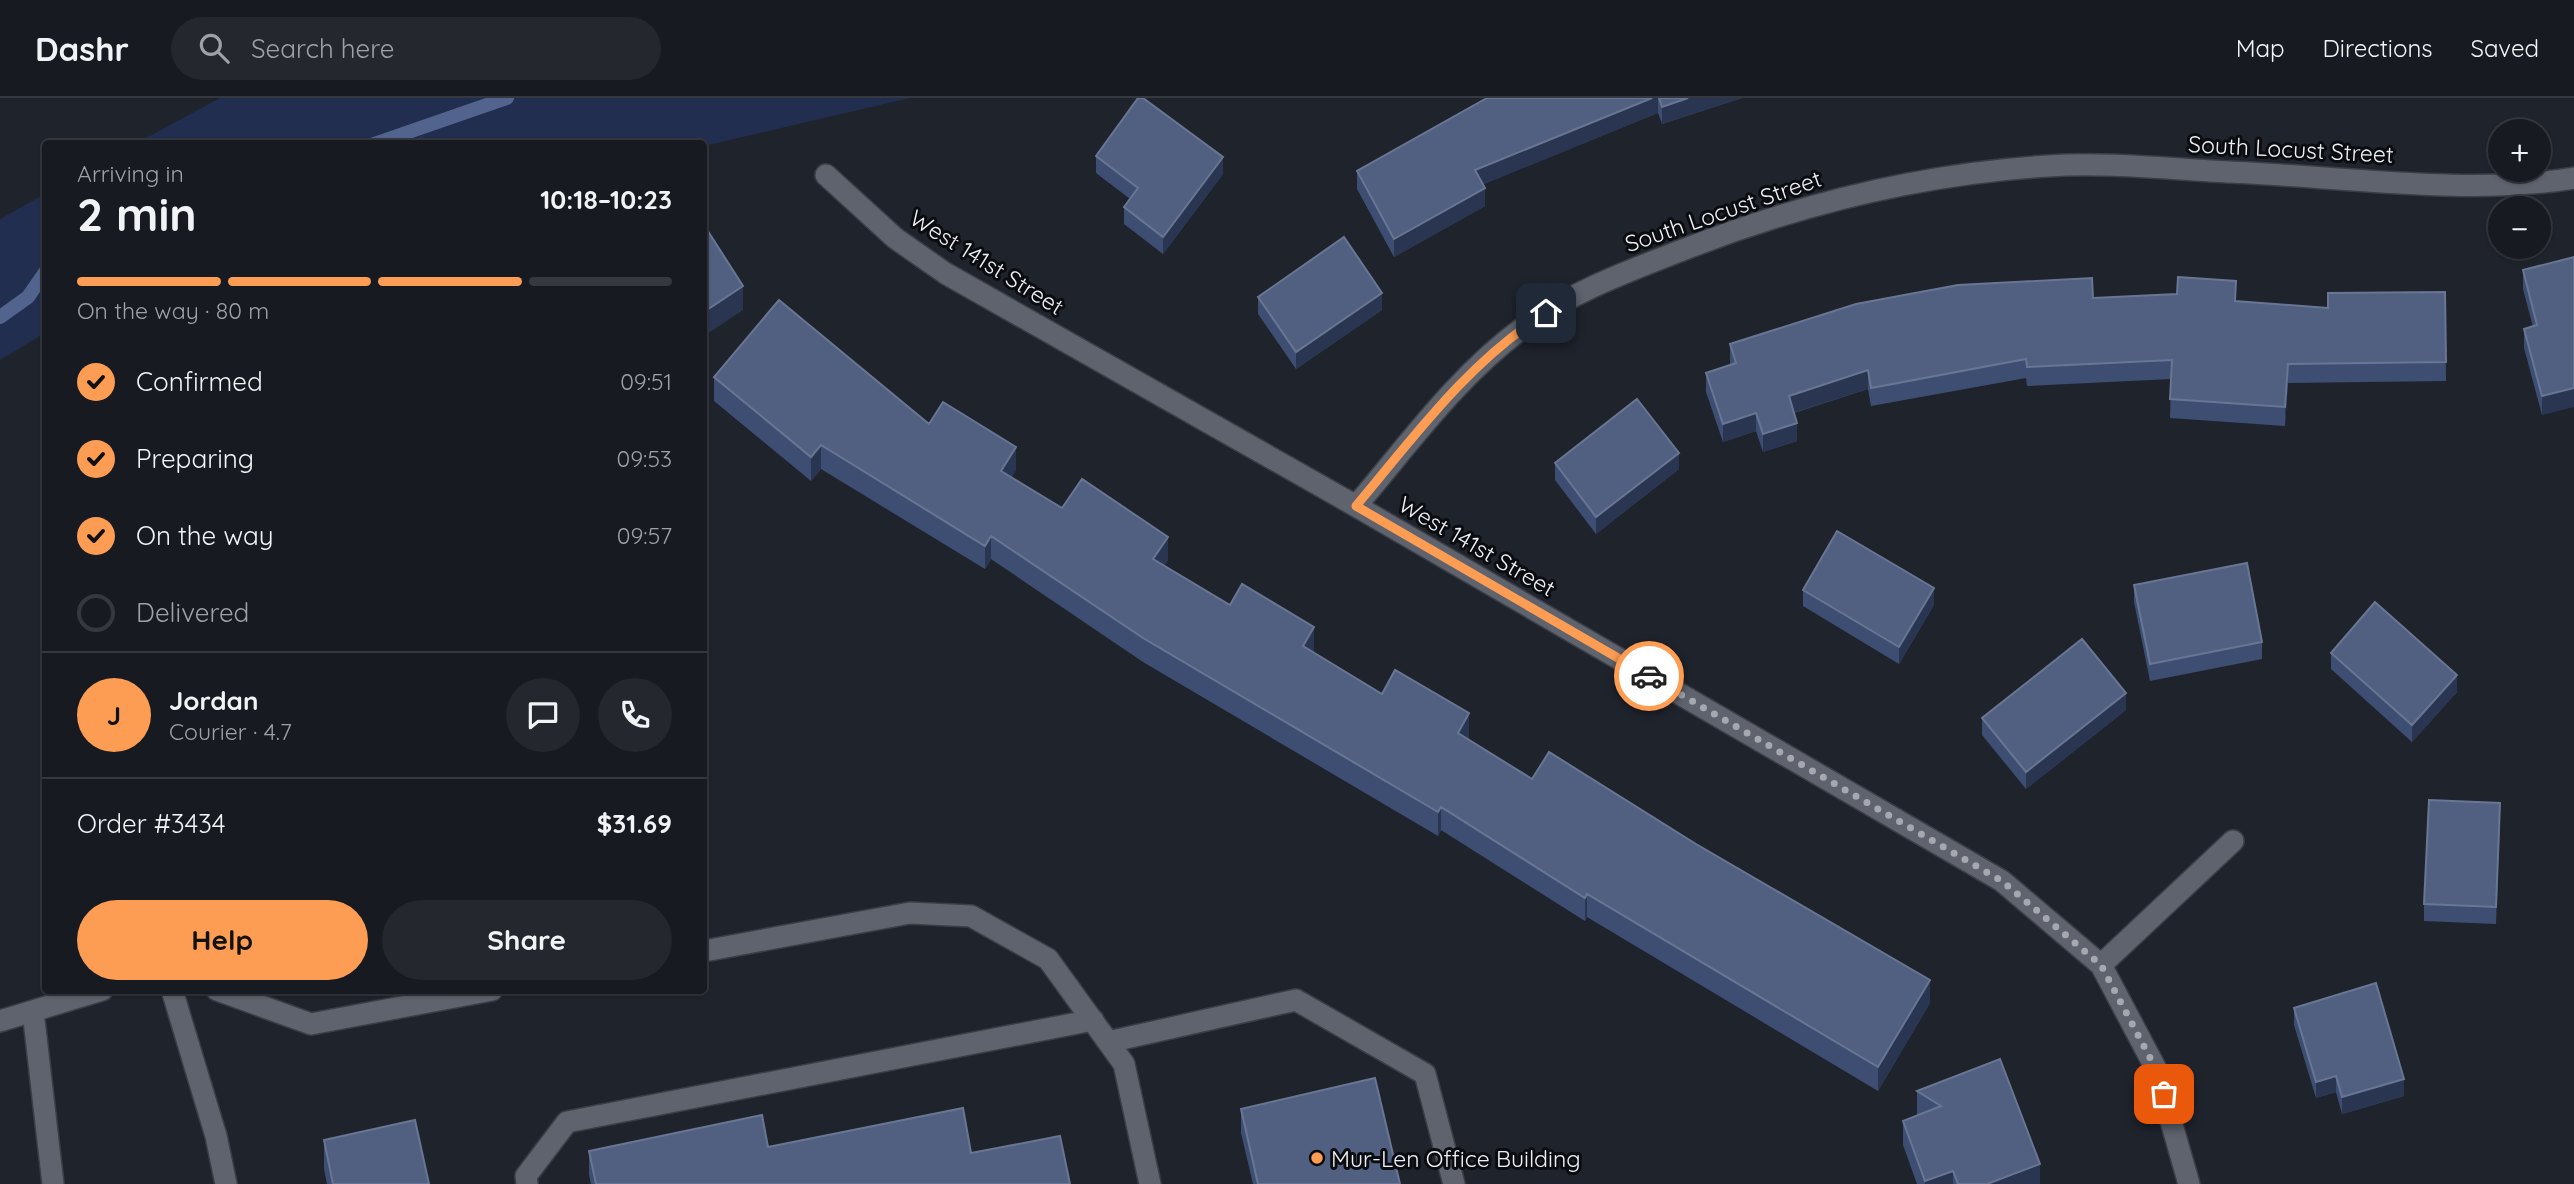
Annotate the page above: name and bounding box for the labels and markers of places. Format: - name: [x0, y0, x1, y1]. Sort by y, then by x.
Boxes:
- pin: [1516, 283, 1576, 343]
- pin: [2134, 1064, 2194, 1124]
- place label: Mur-Len Office Building: [1331, 1144, 1581, 1173]
- marker: Mur-Len Office Building: [1309, 1150, 1325, 1166]

